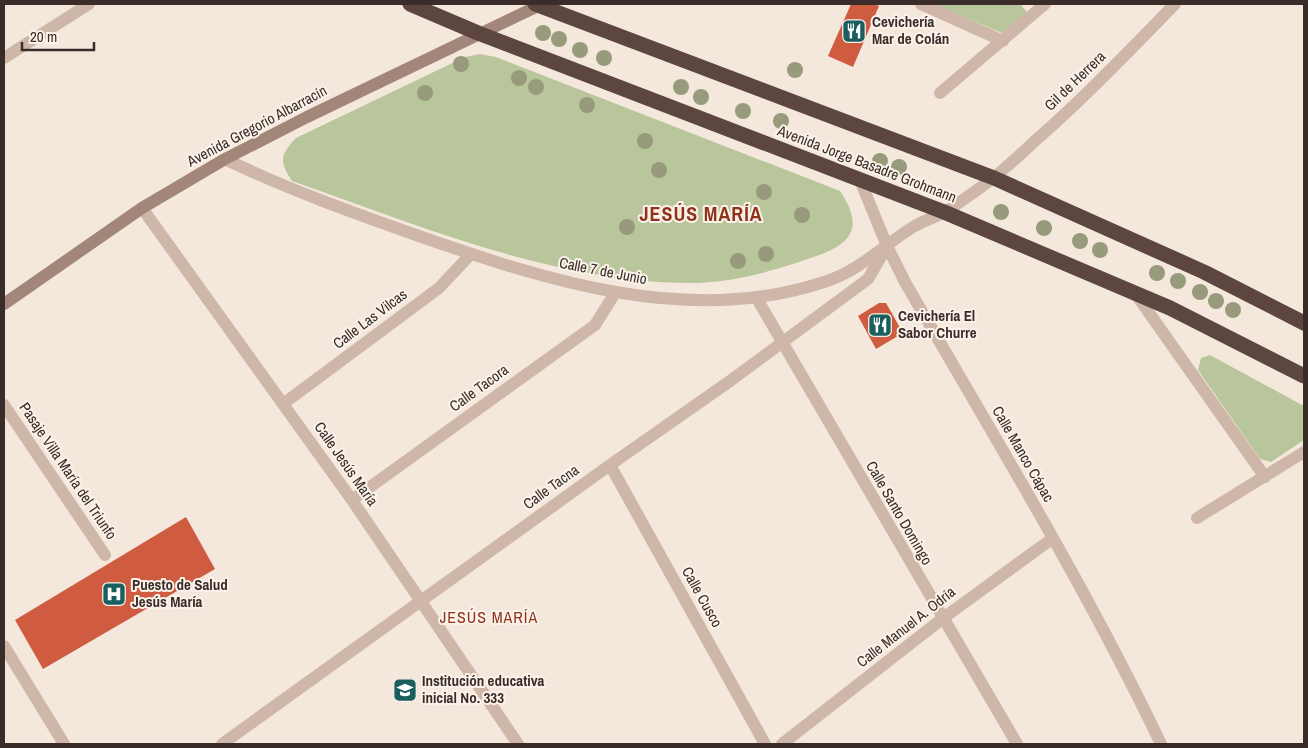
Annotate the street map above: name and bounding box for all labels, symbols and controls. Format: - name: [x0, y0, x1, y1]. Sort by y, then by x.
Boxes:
- place label: Cevichería Mar de Colán: [872, 11, 949, 49]
- restaurant icon: Cevichería Mar de Colán: [841, 18, 867, 44]
- scale bar: [22, 20, 95, 52]
- text: 20 m: [30, 26, 57, 47]
- street label: Gil de Herrera: [1039, 46, 1110, 115]
- street label: Avenida Gregorio Albarracín: [182, 80, 330, 172]
- street label: Avenida Jorge Basadre Grohmann: [774, 119, 960, 207]
- district label: JESÚS MARÍA: [639, 200, 763, 227]
- street label: Calle 7 de Junio: [557, 252, 649, 289]
- street label: Calle Las Vilcas: [328, 284, 411, 353]
- place label: Cevichería El Sabor Churre: [898, 305, 977, 343]
- restaurant icon: Cevichería El Sabor Churre: [867, 312, 893, 338]
- street label: Calle Tacora: [445, 359, 513, 416]
- street label: Pasaje Villa María del Triunfo: [15, 398, 122, 544]
- street label: Calle Manco Cápac: [988, 402, 1059, 505]
- street label: Calle Jesús María: [310, 417, 383, 510]
- street label: Calle Santo Domingo: [861, 457, 938, 569]
- street label: Calle Tacna: [519, 459, 583, 514]
- street label: Calle Cusco: [677, 563, 728, 631]
- place label: Puesto de Salud Jesús María: [132, 574, 228, 612]
- hospital icon: Puesto de Salud Jesús María: [101, 581, 127, 607]
- street label: Calle Manuel A. Odría: [852, 581, 960, 672]
- district label: JESÚS MARÍA: [440, 606, 538, 628]
- place label: Institución educativa inicial No. 333: [422, 670, 545, 708]
- school or university icon: Institución educativa inicial No. 333: [392, 677, 418, 703]

